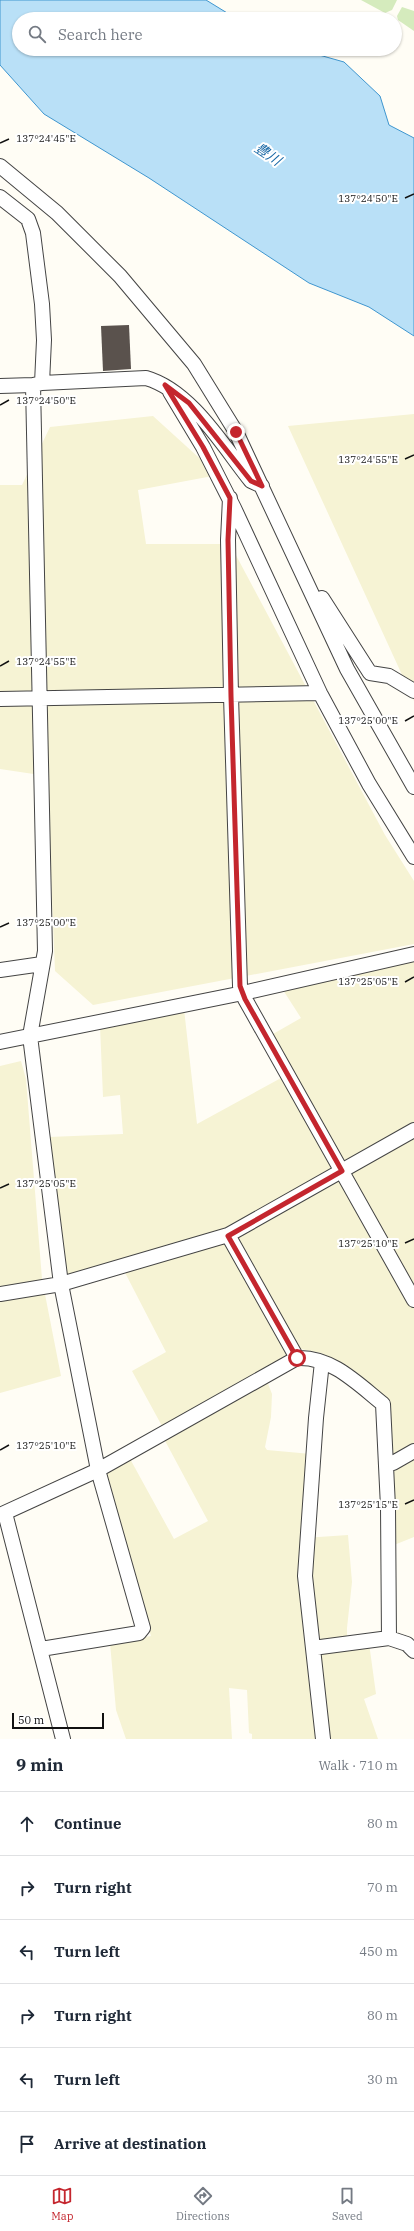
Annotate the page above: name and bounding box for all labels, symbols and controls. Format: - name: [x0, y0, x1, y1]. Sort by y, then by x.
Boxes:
- search box: [12, 12, 402, 56]
- icon: search: [26, 23, 48, 45]
- text: Search here: [58, 25, 143, 44]
- text: 137°24'45"E: [16, 132, 76, 145]
- water label: 豊川: [251, 139, 286, 170]
- text: 137°24'50"E: [338, 192, 398, 205]
- text: 137°24'50"E: [16, 394, 76, 407]
- route end: [227, 423, 245, 441]
- text: 137°24'55"E: [338, 453, 398, 466]
- text: 137°24'55"E: [16, 655, 76, 668]
- text: 137°25'00"E: [338, 714, 398, 727]
- text: 137°25'00"E: [16, 916, 76, 929]
- text: 137°25'05"E: [338, 975, 398, 988]
- text: 137°25'05"E: [16, 1177, 76, 1190]
- text: 137°25'10"E: [338, 1237, 398, 1250]
- route start: [288, 1349, 306, 1367]
- text: 137°25'10"E: [16, 1439, 76, 1452]
- text: 137°25'15"E: [338, 1498, 398, 1511]
- scale bar: [12, 1711, 104, 1730]
- text: 50 m: [18, 1713, 44, 1727]
- text: 9 min: [16, 1754, 64, 1776]
- text: Walk · 710 m: [319, 1757, 398, 1774]
- icon: ahead: [16, 1813, 38, 1835]
- text: Continue: [54, 1814, 121, 1833]
- text: 80 m: [367, 1815, 398, 1832]
- icon: right: [16, 1877, 38, 1899]
- text: Turn right: [54, 1878, 132, 1897]
- text: 70 m: [367, 1879, 398, 1896]
- icon: left: [16, 1941, 38, 1963]
- text: Turn left: [54, 1942, 120, 1961]
- text: 450 m: [359, 1943, 398, 1960]
- icon: right: [16, 2005, 38, 2027]
- text: Turn right: [54, 2006, 132, 2025]
- text: 80 m: [367, 2007, 398, 2024]
- icon: left: [16, 2069, 38, 2091]
- text: Turn left: [54, 2070, 120, 2089]
- text: 30 m: [367, 2071, 398, 2088]
- icon: arrive: [16, 2133, 38, 2155]
- text: Arrive at destination: [54, 2134, 206, 2153]
- tab: Map: [51, 2185, 74, 2223]
- tab: Directions: [176, 2185, 230, 2223]
- tab: Saved: [332, 2185, 363, 2223]

